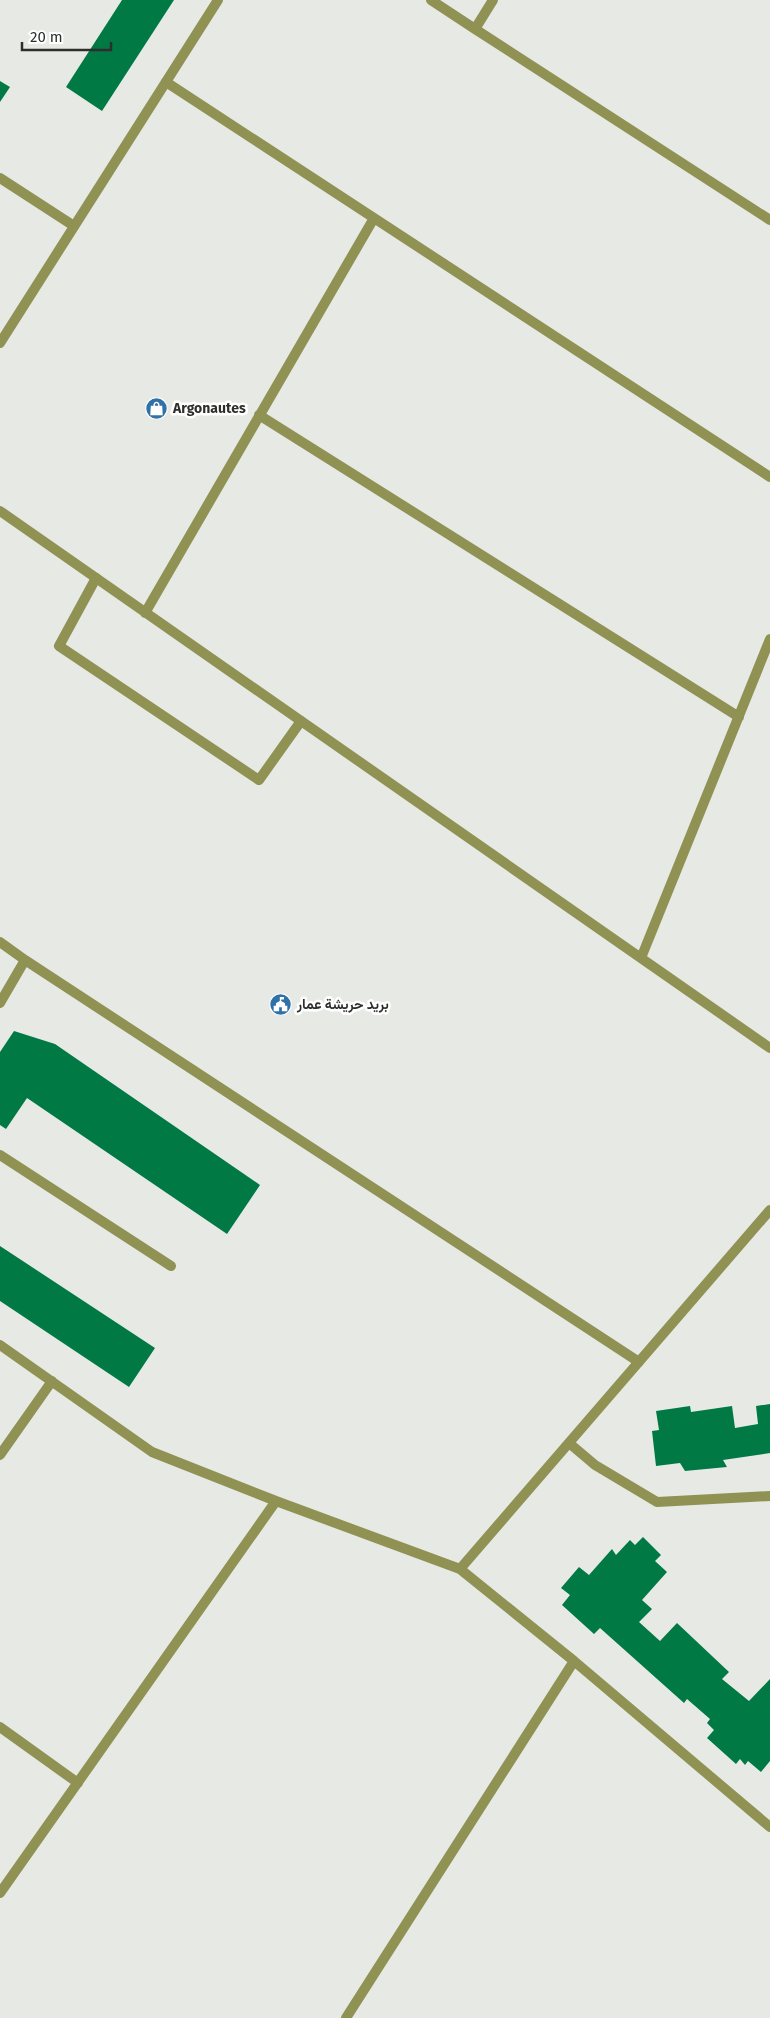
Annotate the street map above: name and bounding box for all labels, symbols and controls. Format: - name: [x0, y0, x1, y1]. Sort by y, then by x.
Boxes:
- scale bar: [22, 20, 111, 52]
- text: 20 m: [30, 28, 63, 46]
- shop icon: Argonautes: [145, 396, 169, 420]
- place label: Argonautes: [172, 400, 246, 417]
- public building icon: بريد حريشة عمار: [269, 992, 293, 1016]
- place label: بريد حريشة عمار: [296, 996, 389, 1013]

